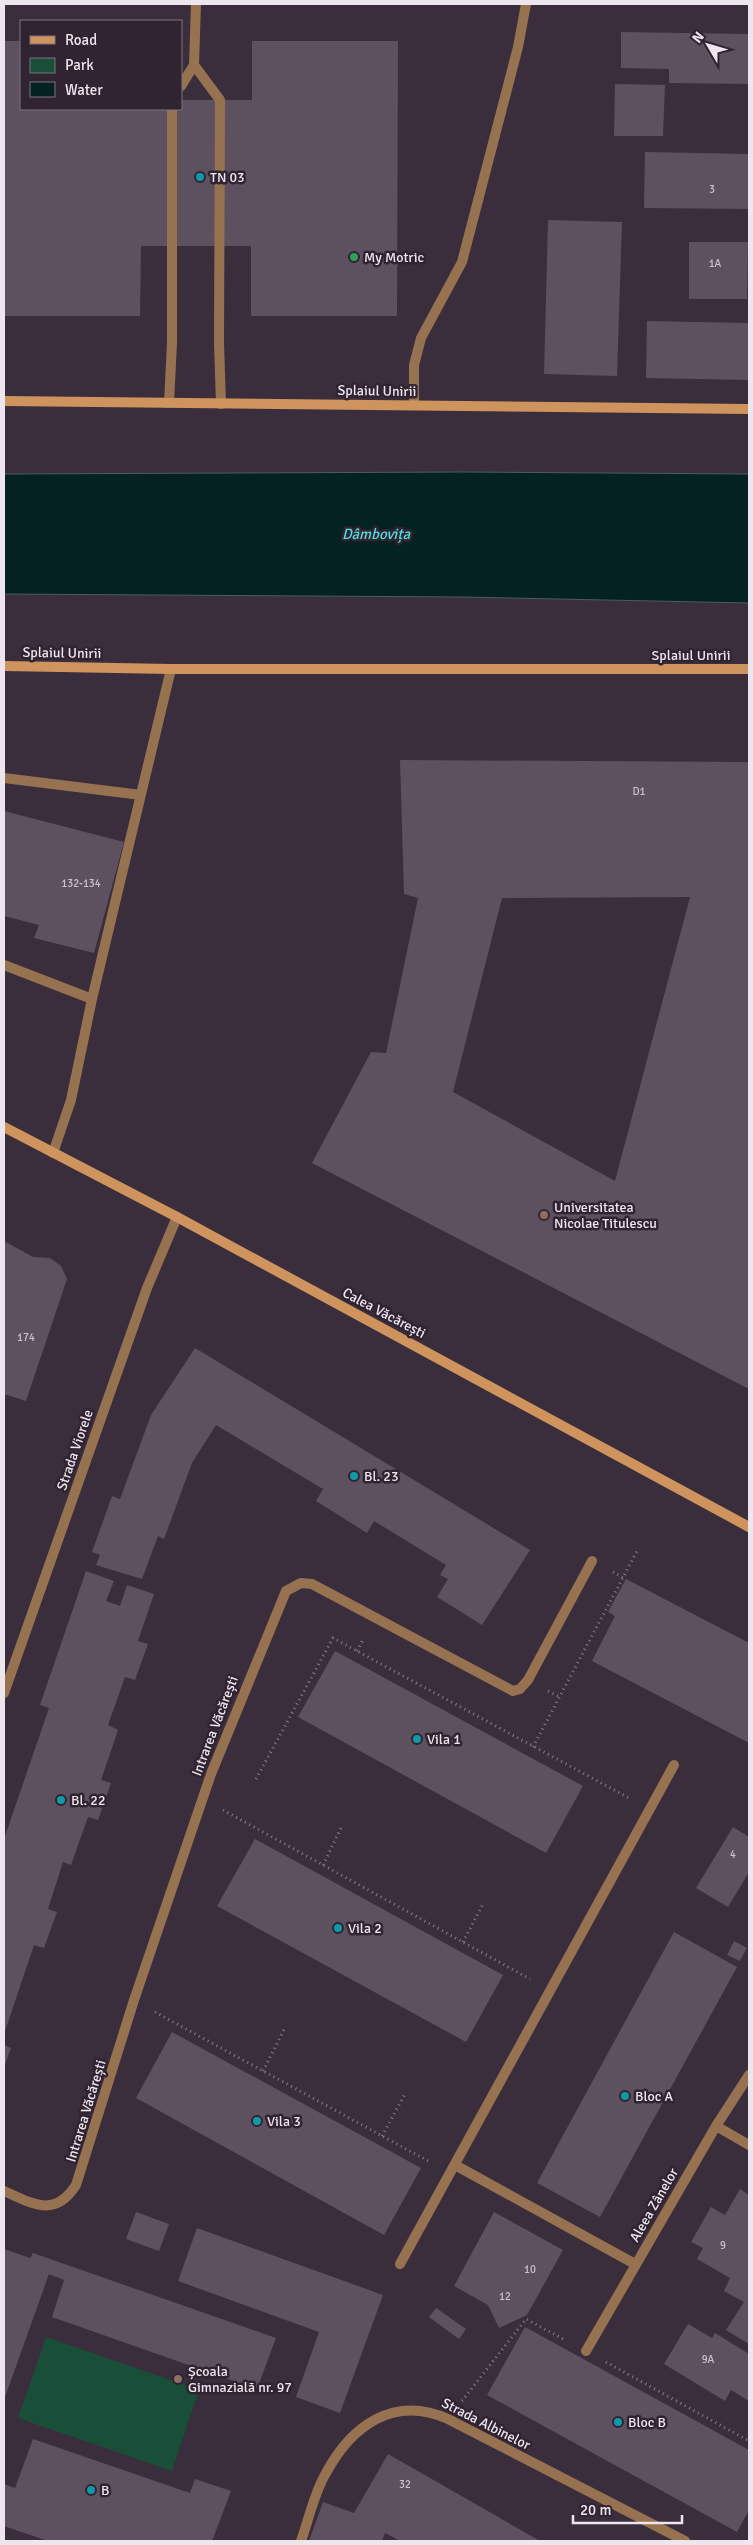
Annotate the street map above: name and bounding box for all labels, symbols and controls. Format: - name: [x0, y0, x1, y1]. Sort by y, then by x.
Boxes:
- legend: [20, 20, 182, 110]
- north arrow: [683, 20, 733, 70]
- text: N: [688, 28, 708, 46]
- text: Road: [65, 31, 97, 49]
- text: Park: [65, 56, 94, 74]
- text: Water: [65, 81, 103, 99]
- place label: TN 03: [210, 169, 245, 186]
- marker: TN 03: [194, 171, 206, 183]
- house number: 3: [709, 183, 715, 196]
- place label: My Motric: [364, 249, 424, 266]
- marker: My Motric: [348, 251, 360, 263]
- house number: 1A: [709, 257, 722, 270]
- street label: Splaiul Unirii: [337, 382, 417, 400]
- water label: Dâmbovița: [342, 525, 410, 543]
- street label: Splaiul Unirii: [22, 644, 102, 662]
- street label: Splaiul Unirii: [652, 647, 730, 664]
- house number: D1: [632, 785, 646, 798]
- house number: 132-134: [61, 877, 101, 890]
- place label: Universitatea Nicolae Titulescu: [554, 1199, 657, 1232]
- marker: Universitatea Nicolae Titulescu: [538, 1209, 550, 1221]
- street label: Calea Văcărești: [340, 1284, 428, 1342]
- house number: 174: [17, 1331, 35, 1344]
- street label: Strada Viorele: [53, 1407, 97, 1493]
- place label: Bl. 23: [364, 1468, 398, 1485]
- marker: Bl. 23: [348, 1470, 360, 1482]
- street label: Intrarea Văcărești: [188, 1674, 242, 1778]
- place label: Vila 1: [427, 1731, 461, 1748]
- marker: Vila 1: [411, 1733, 423, 1745]
- place label: Bl. 22: [71, 1792, 105, 1809]
- marker: Bl. 22: [55, 1794, 67, 1806]
- house number: 4: [730, 1848, 736, 1861]
- place label: Vila 2: [348, 1920, 382, 1937]
- marker: Vila 2: [332, 1922, 344, 1934]
- street label: Intrarea Văcărești: [62, 2058, 110, 2164]
- place label: Bloc A: [635, 2088, 673, 2105]
- marker: Bloc A: [619, 2090, 631, 2102]
- place label: Vila 3: [267, 2113, 301, 2130]
- marker: Vila 3: [251, 2115, 263, 2127]
- street label: Aleea Zânelor: [626, 2164, 682, 2245]
- house number: 9: [720, 2239, 726, 2252]
- house number: 10: [524, 2263, 536, 2276]
- house number: 12: [499, 2290, 511, 2303]
- house number: 9A: [702, 2353, 715, 2366]
- place label: Școala Gimnazială nr. 97: [188, 2363, 292, 2396]
- marker: Școala Gimnazială nr. 97: [172, 2373, 184, 2385]
- street label: Strada Albinelor: [439, 2394, 534, 2454]
- place label: Bloc B: [628, 2414, 666, 2431]
- marker: Bloc B: [612, 2416, 624, 2428]
- house number: 32: [399, 2478, 411, 2491]
- place label: B: [101, 2482, 109, 2499]
- marker: B: [85, 2484, 97, 2496]
- scale bar: [573, 2492, 682, 2524]
- text: 20 m: [580, 2501, 611, 2519]

